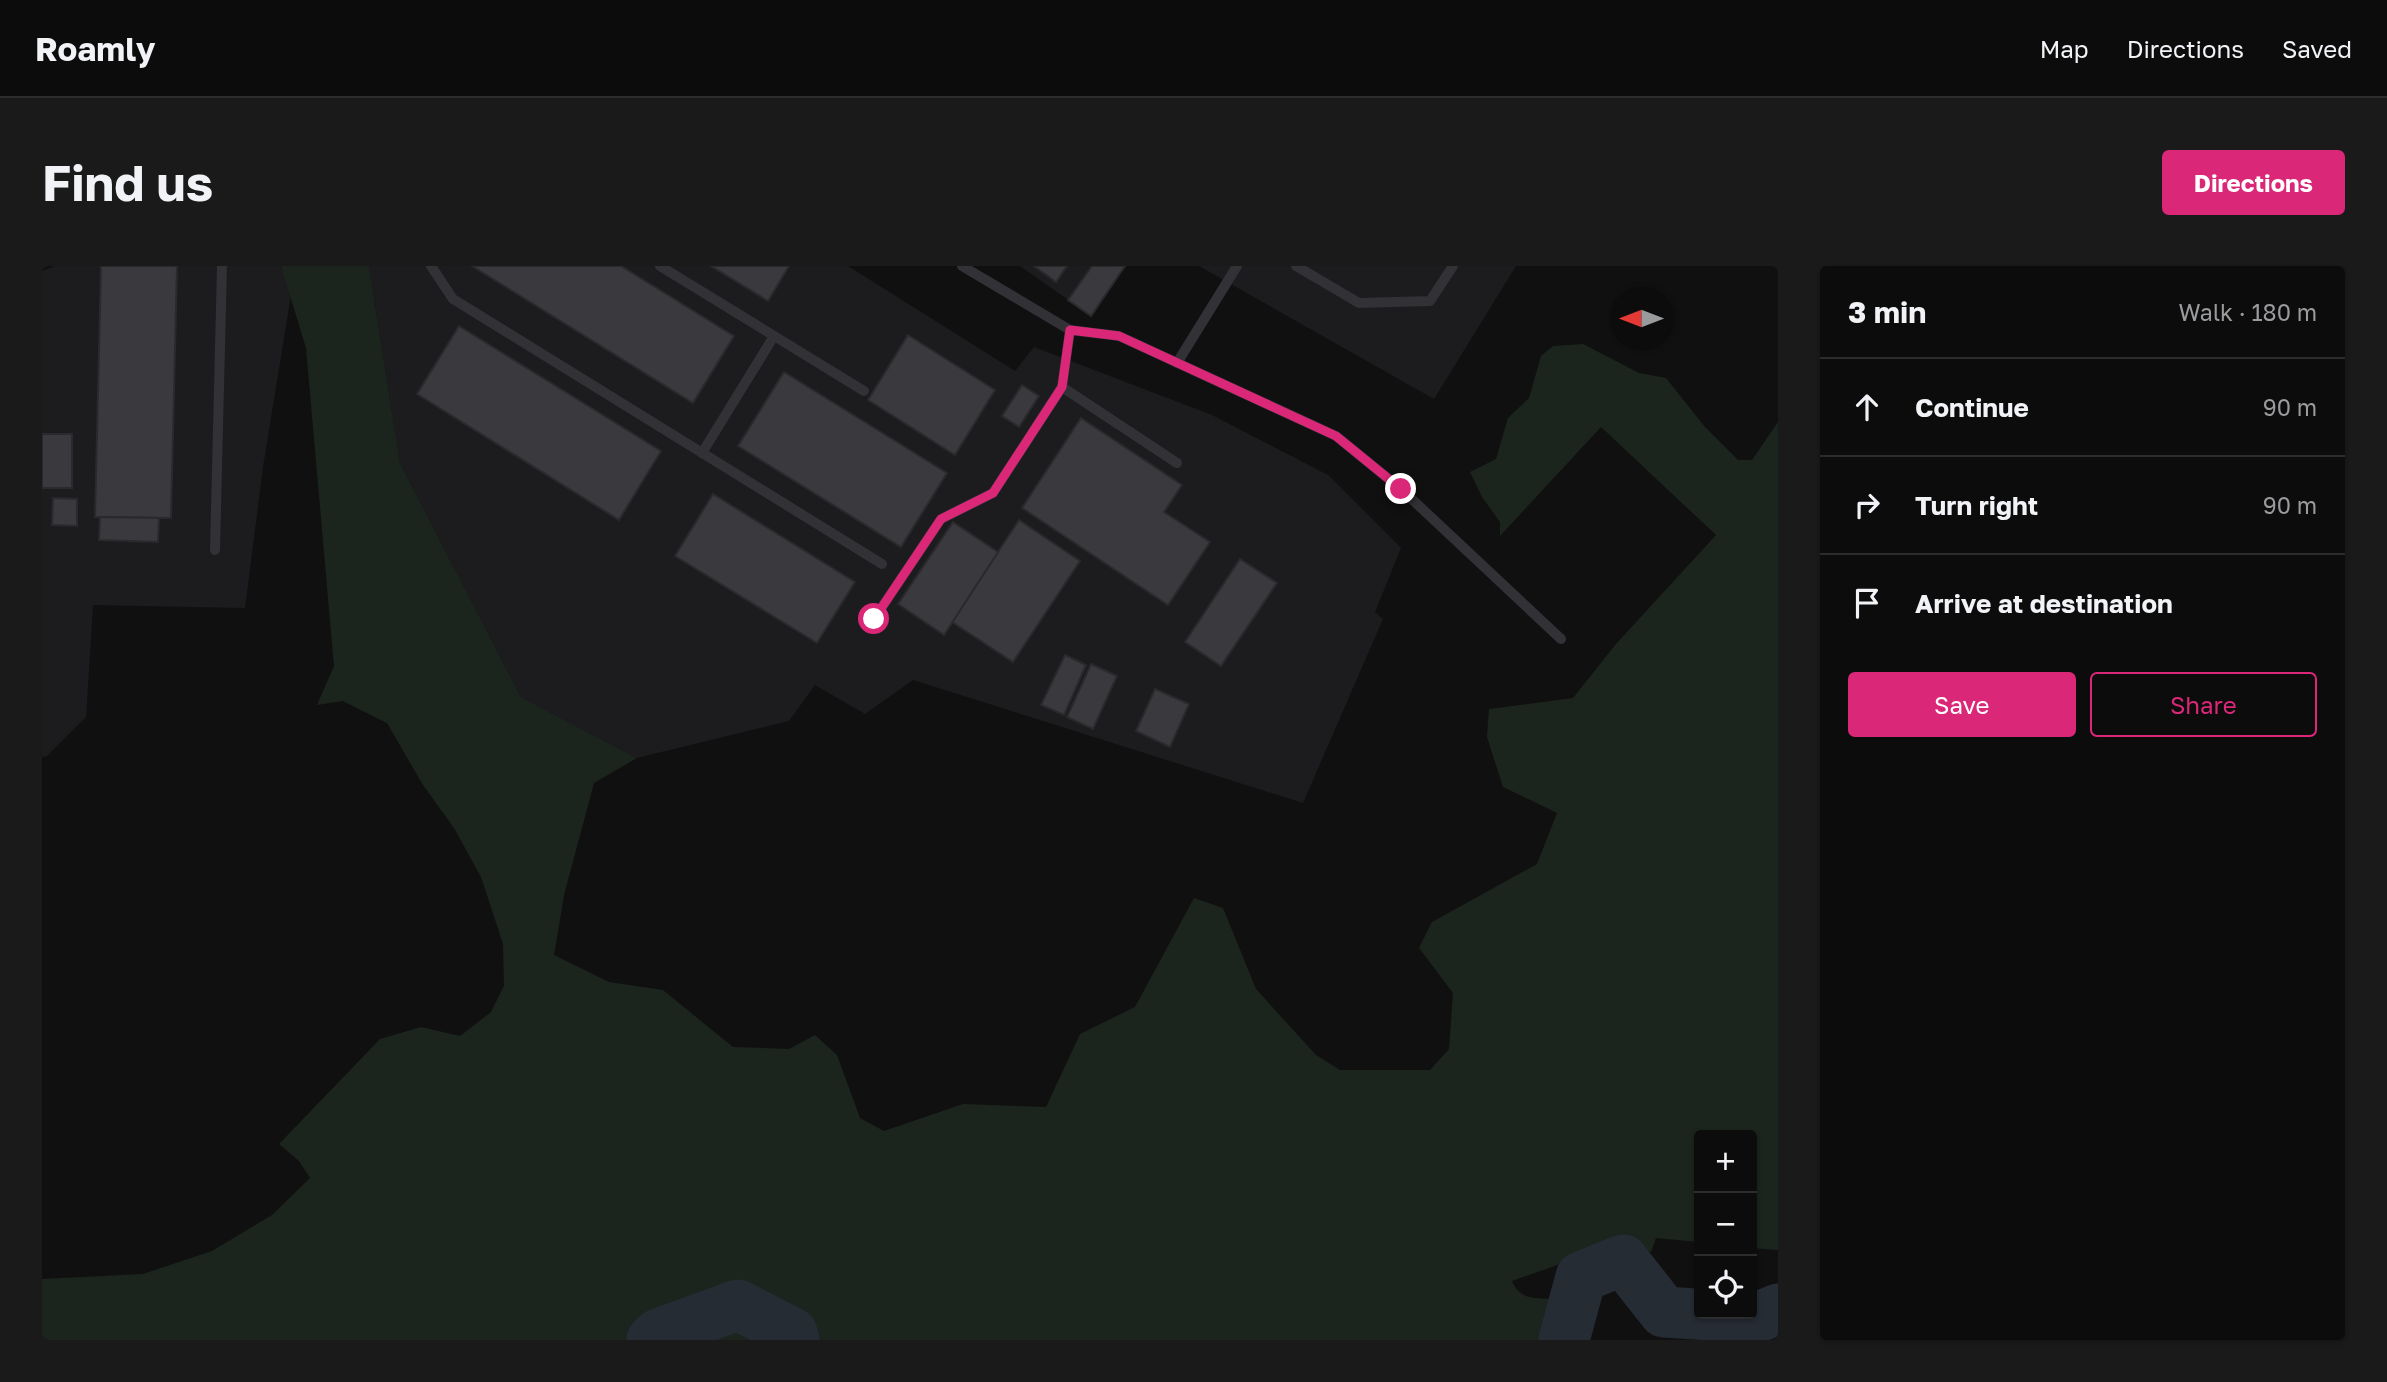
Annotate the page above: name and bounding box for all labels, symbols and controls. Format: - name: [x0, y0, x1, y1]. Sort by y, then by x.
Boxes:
- text: Roamly: [35, 29, 155, 68]
- text: Map: [2040, 34, 2089, 63]
- text: Directions: [2127, 34, 2244, 63]
- text: Saved: [2282, 34, 2352, 63]
- button: Directions: [2162, 150, 2345, 215]
- text: Find us: [42, 153, 213, 212]
- north arrow: [1610, 287, 1673, 350]
- text: 3 min: [1848, 294, 1926, 330]
- text: Walk · 180 m: [2179, 298, 2317, 326]
- icon: ahead: [1848, 388, 1886, 426]
- text: Continue: [1915, 392, 2029, 423]
- text: 90 m: [2263, 393, 2317, 421]
- route end: [1385, 473, 1416, 504]
- icon: right: [1848, 486, 1886, 524]
- text: Turn right: [1915, 490, 2038, 521]
- text: 90 m: [2263, 491, 2317, 519]
- icon: arrive: [1848, 584, 1886, 622]
- text: Arrive at destination: [1915, 588, 2173, 619]
- route start: [858, 603, 889, 634]
- button: Save: [1848, 672, 2076, 737]
- button: Share: [2090, 672, 2317, 737]
- map controls: [1694, 1130, 1757, 1319]
- button: +: [1694, 1130, 1757, 1193]
- button: −: [1694, 1193, 1757, 1256]
- button: locate: [1694, 1256, 1757, 1319]

